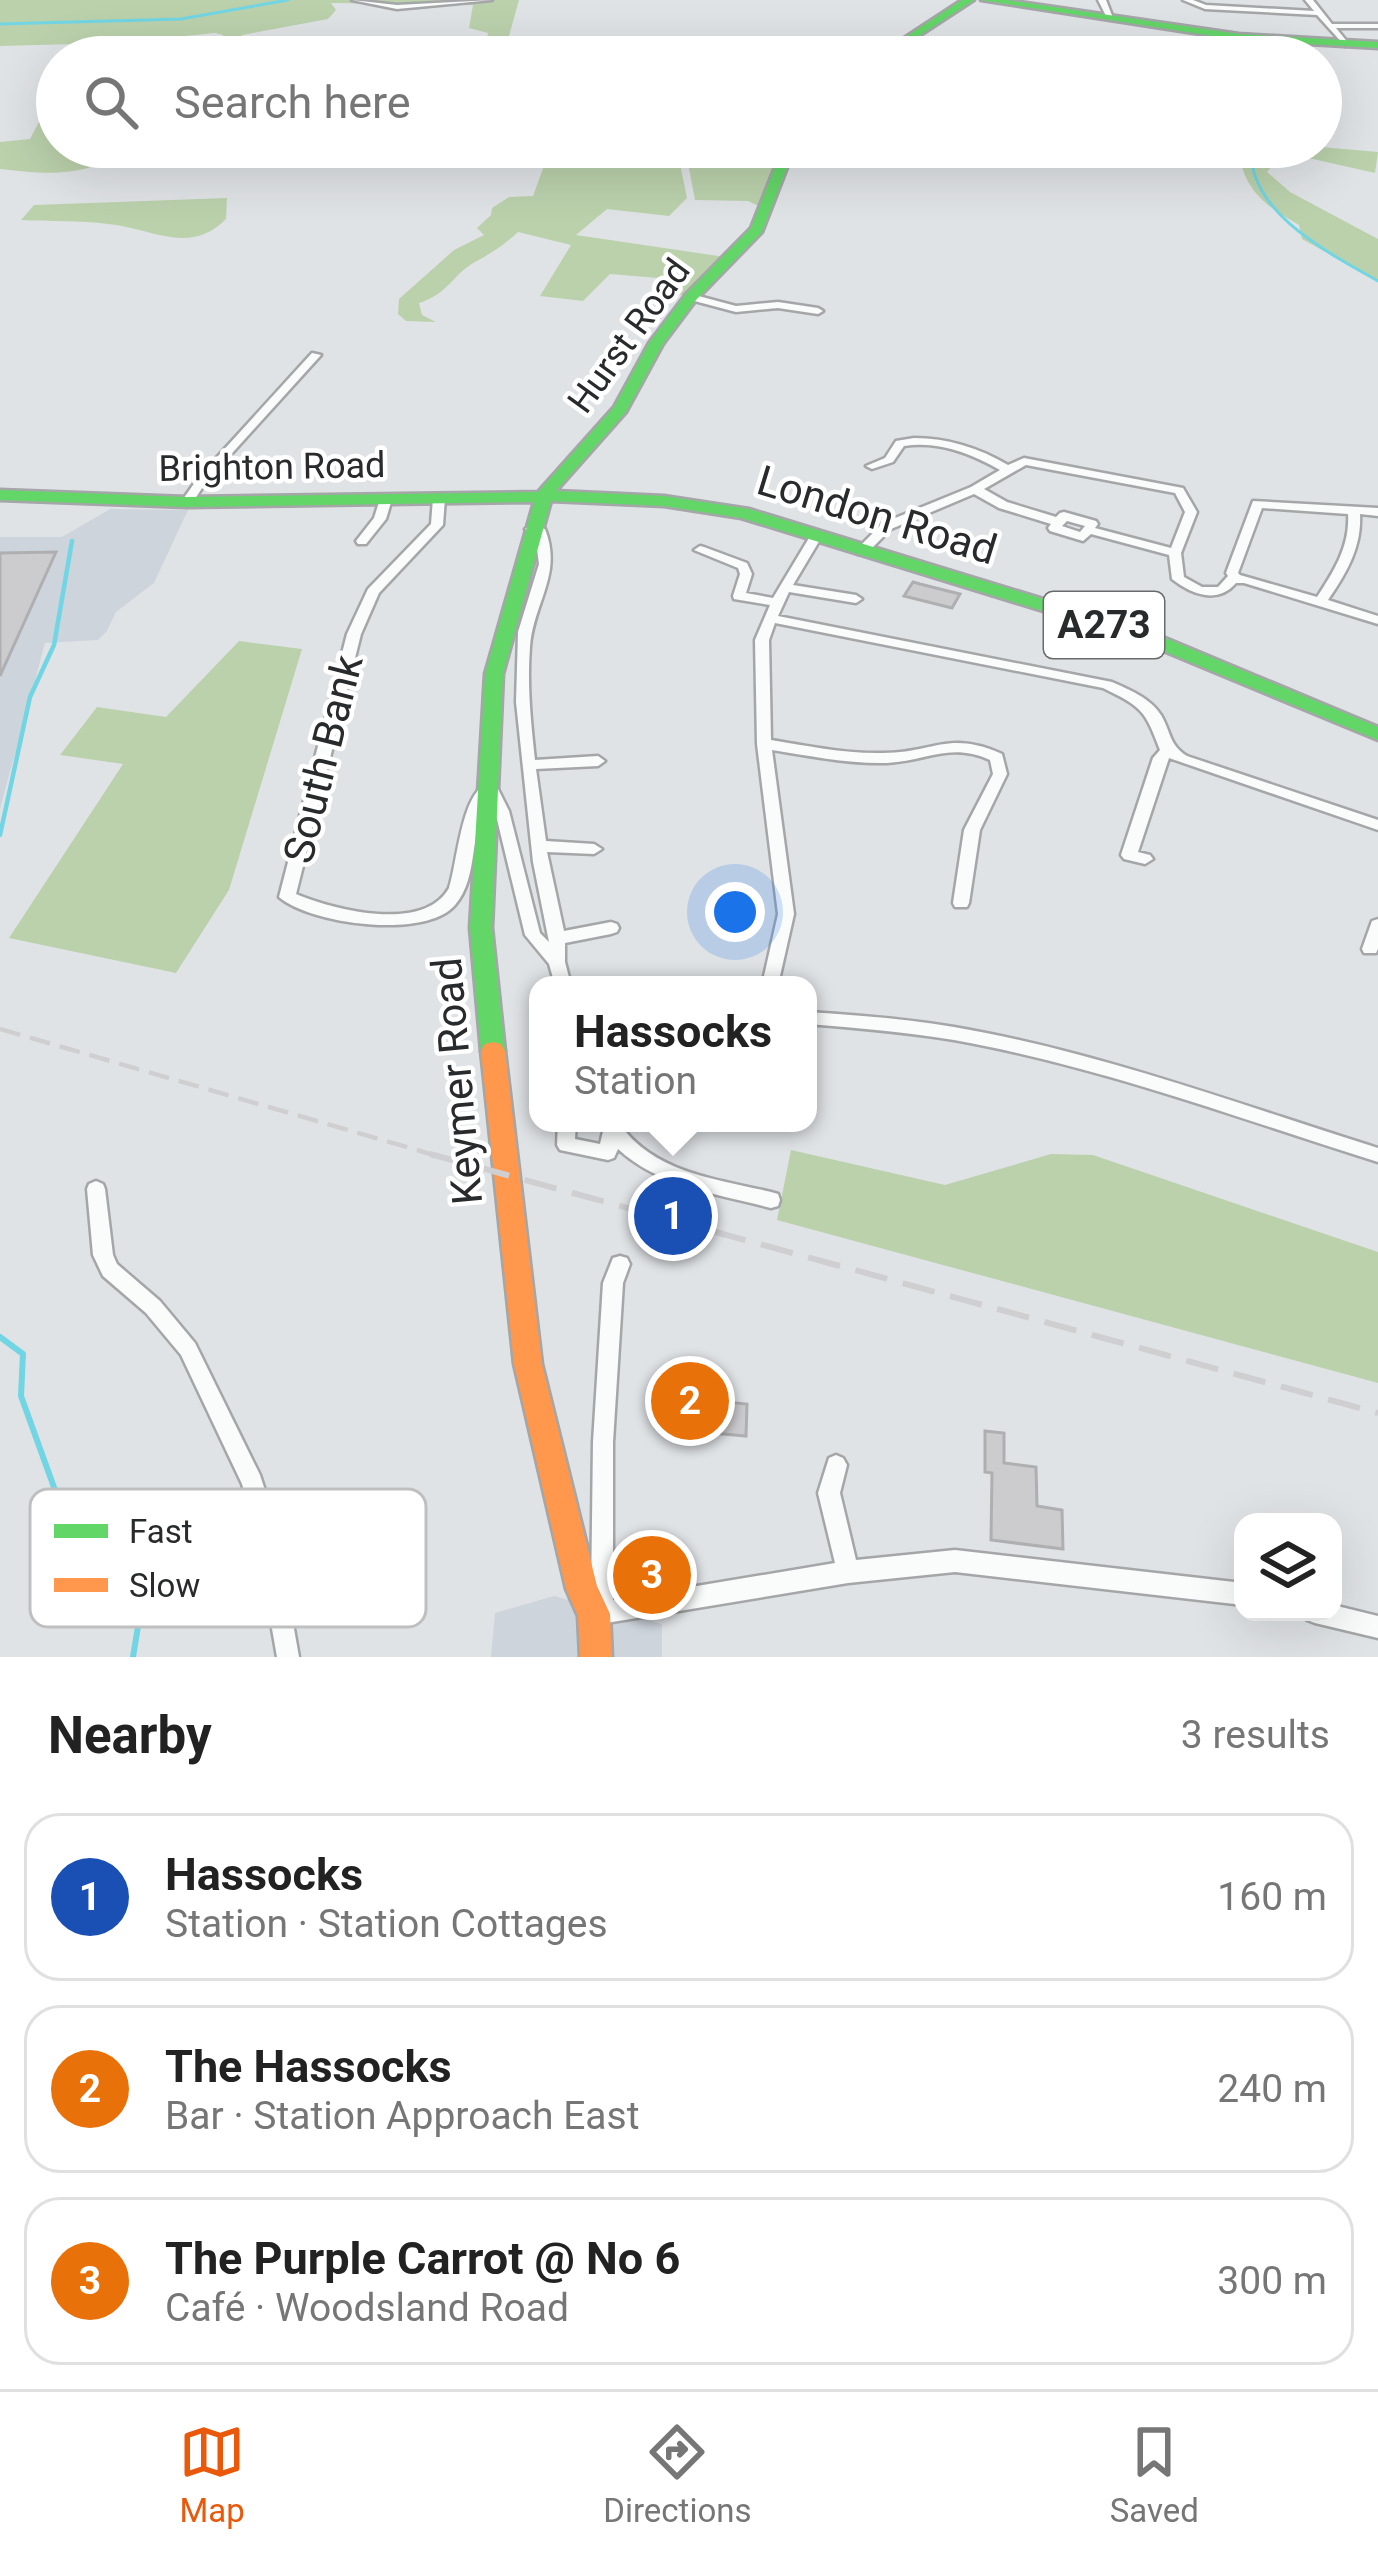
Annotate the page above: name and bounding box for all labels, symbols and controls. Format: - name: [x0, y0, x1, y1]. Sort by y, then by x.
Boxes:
- search box: [36, 36, 1342, 168]
- icon: search: [78, 69, 144, 135]
- text: Search here: [174, 76, 411, 129]
- street label: Hurst Road: [559, 251, 699, 421]
- street label: Brighton Road: [158, 444, 386, 490]
- street label: London Road: [752, 455, 1002, 575]
- road number: A273: [1044, 592, 1164, 658]
- street label: South Bank: [273, 649, 373, 868]
- your location: [705, 882, 765, 942]
- street label: Keymer Road: [422, 955, 492, 1207]
- popup: [529, 976, 817, 1132]
- text: Hassocks: [574, 1005, 772, 1058]
- text: Station: [574, 1058, 697, 1104]
- pin: 1: [634, 1171, 712, 1261]
- pin: 2: [651, 1356, 729, 1446]
- legend: [30, 1489, 426, 1627]
- text: Fast: [129, 1512, 192, 1551]
- map controls: [1234, 1513, 1342, 1621]
- button: layers: [1234, 1513, 1342, 1621]
- pin: 3: [613, 1530, 691, 1620]
- text: Slow: [129, 1566, 200, 1605]
- text: Nearby: [48, 1706, 212, 1765]
- text: 3 results: [1181, 1712, 1330, 1758]
- text: Hassocks: [165, 1848, 363, 1901]
- text: 1: [79, 1874, 101, 1920]
- text: 160 m: [1217, 1874, 1327, 1920]
- text: Station · Station Cottages: [165, 1901, 608, 1947]
- text: The Hassocks: [165, 2040, 452, 2093]
- text: 2: [79, 2066, 101, 2112]
- text: 240 m: [1217, 2066, 1327, 2112]
- text: Bar · Station Approach East: [165, 2093, 639, 2139]
- text: The Purple Carrot @ No 6: [165, 2232, 680, 2285]
- text: 3: [79, 2258, 101, 2304]
- text: 300 m: [1217, 2258, 1327, 2304]
- text: Café · Woodsland Road: [165, 2285, 569, 2331]
- tab: Map: [179, 2419, 245, 2530]
- tab: Directions: [603, 2419, 752, 2530]
- tab: Saved: [1110, 2419, 1199, 2530]

